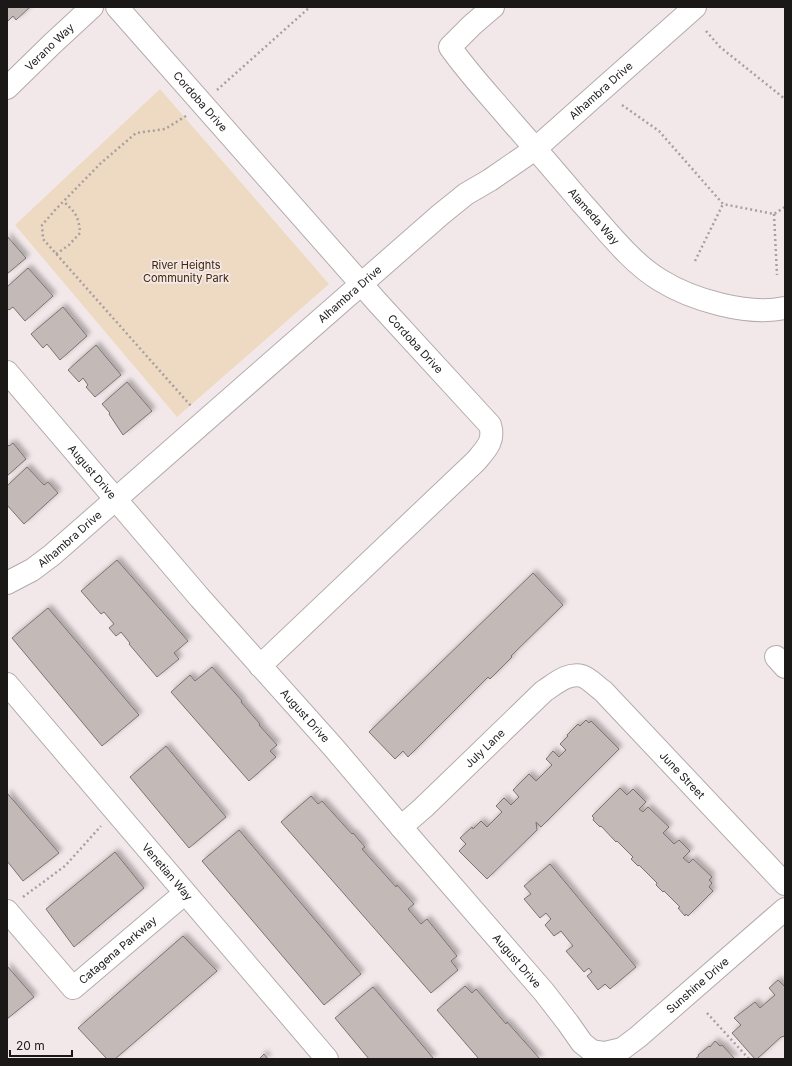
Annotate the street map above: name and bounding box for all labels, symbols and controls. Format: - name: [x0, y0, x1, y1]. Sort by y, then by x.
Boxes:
- street label: Verano Way: [22, 20, 77, 74]
- street label: Alhambra Drive: [566, 59, 635, 122]
- street label: Cordoba Drive: [170, 69, 231, 134]
- street label: Alameda Way: [565, 185, 622, 248]
- park label: River Heights Community Park: [143, 258, 229, 285]
- street label: Alhambra Drive: [315, 262, 384, 326]
- street label: Cordoba Drive: [385, 311, 446, 376]
- street label: August Drive: [65, 442, 119, 502]
- street label: Alhambra Drive: [35, 508, 105, 570]
- street label: August Drive: [278, 686, 333, 745]
- street label: July Lane: [462, 726, 508, 771]
- street label: June Street: [657, 748, 708, 802]
- street label: Venetian Way: [139, 840, 196, 903]
- street label: Catagena Parkway: [76, 913, 160, 987]
- street label: August Drive: [490, 931, 544, 991]
- street label: Sunshine Drive: [663, 954, 732, 1016]
- scale bar: [10, 1032, 72, 1058]
- text: 20 m: [16, 1038, 45, 1053]

